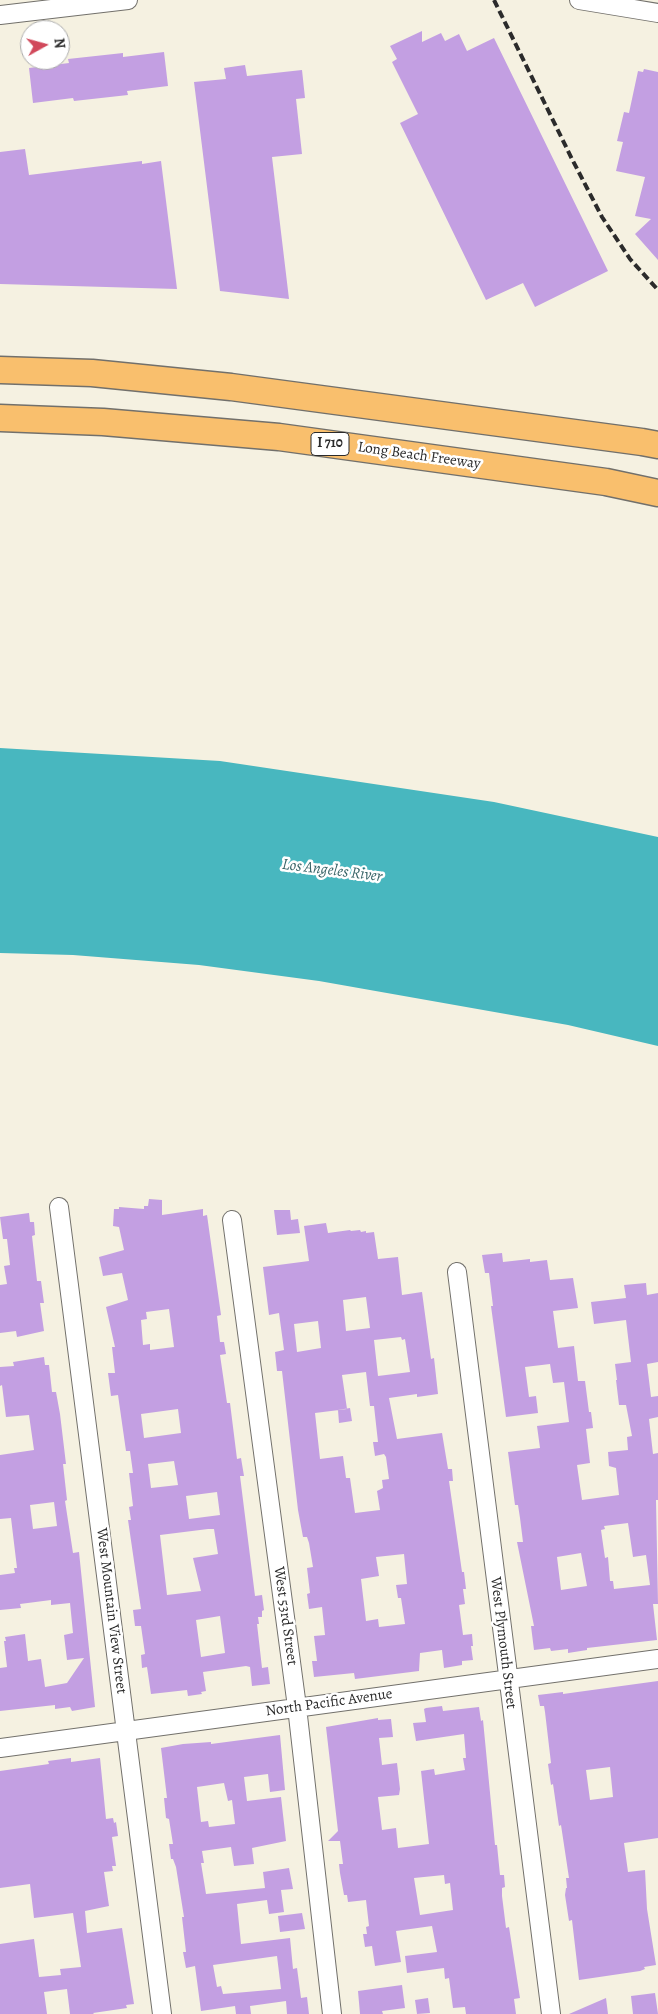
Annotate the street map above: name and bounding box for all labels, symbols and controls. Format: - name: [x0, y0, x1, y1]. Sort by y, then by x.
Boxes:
- north arrow: [20, 20, 70, 70]
- text: N: [49, 37, 69, 49]
- road number: I 710: [311, 432, 349, 456]
- street label: Long Beach Freeway: [356, 438, 482, 474]
- water label: Los Angeles River: [281, 855, 383, 887]
- street label: West Mountain View Street: [92, 1527, 130, 1695]
- street label: West 53rd Street: [269, 1565, 301, 1667]
- street label: West Plymouth Street: [486, 1576, 520, 1710]
- street label: North Pacific Avenue: [264, 1685, 394, 1721]

